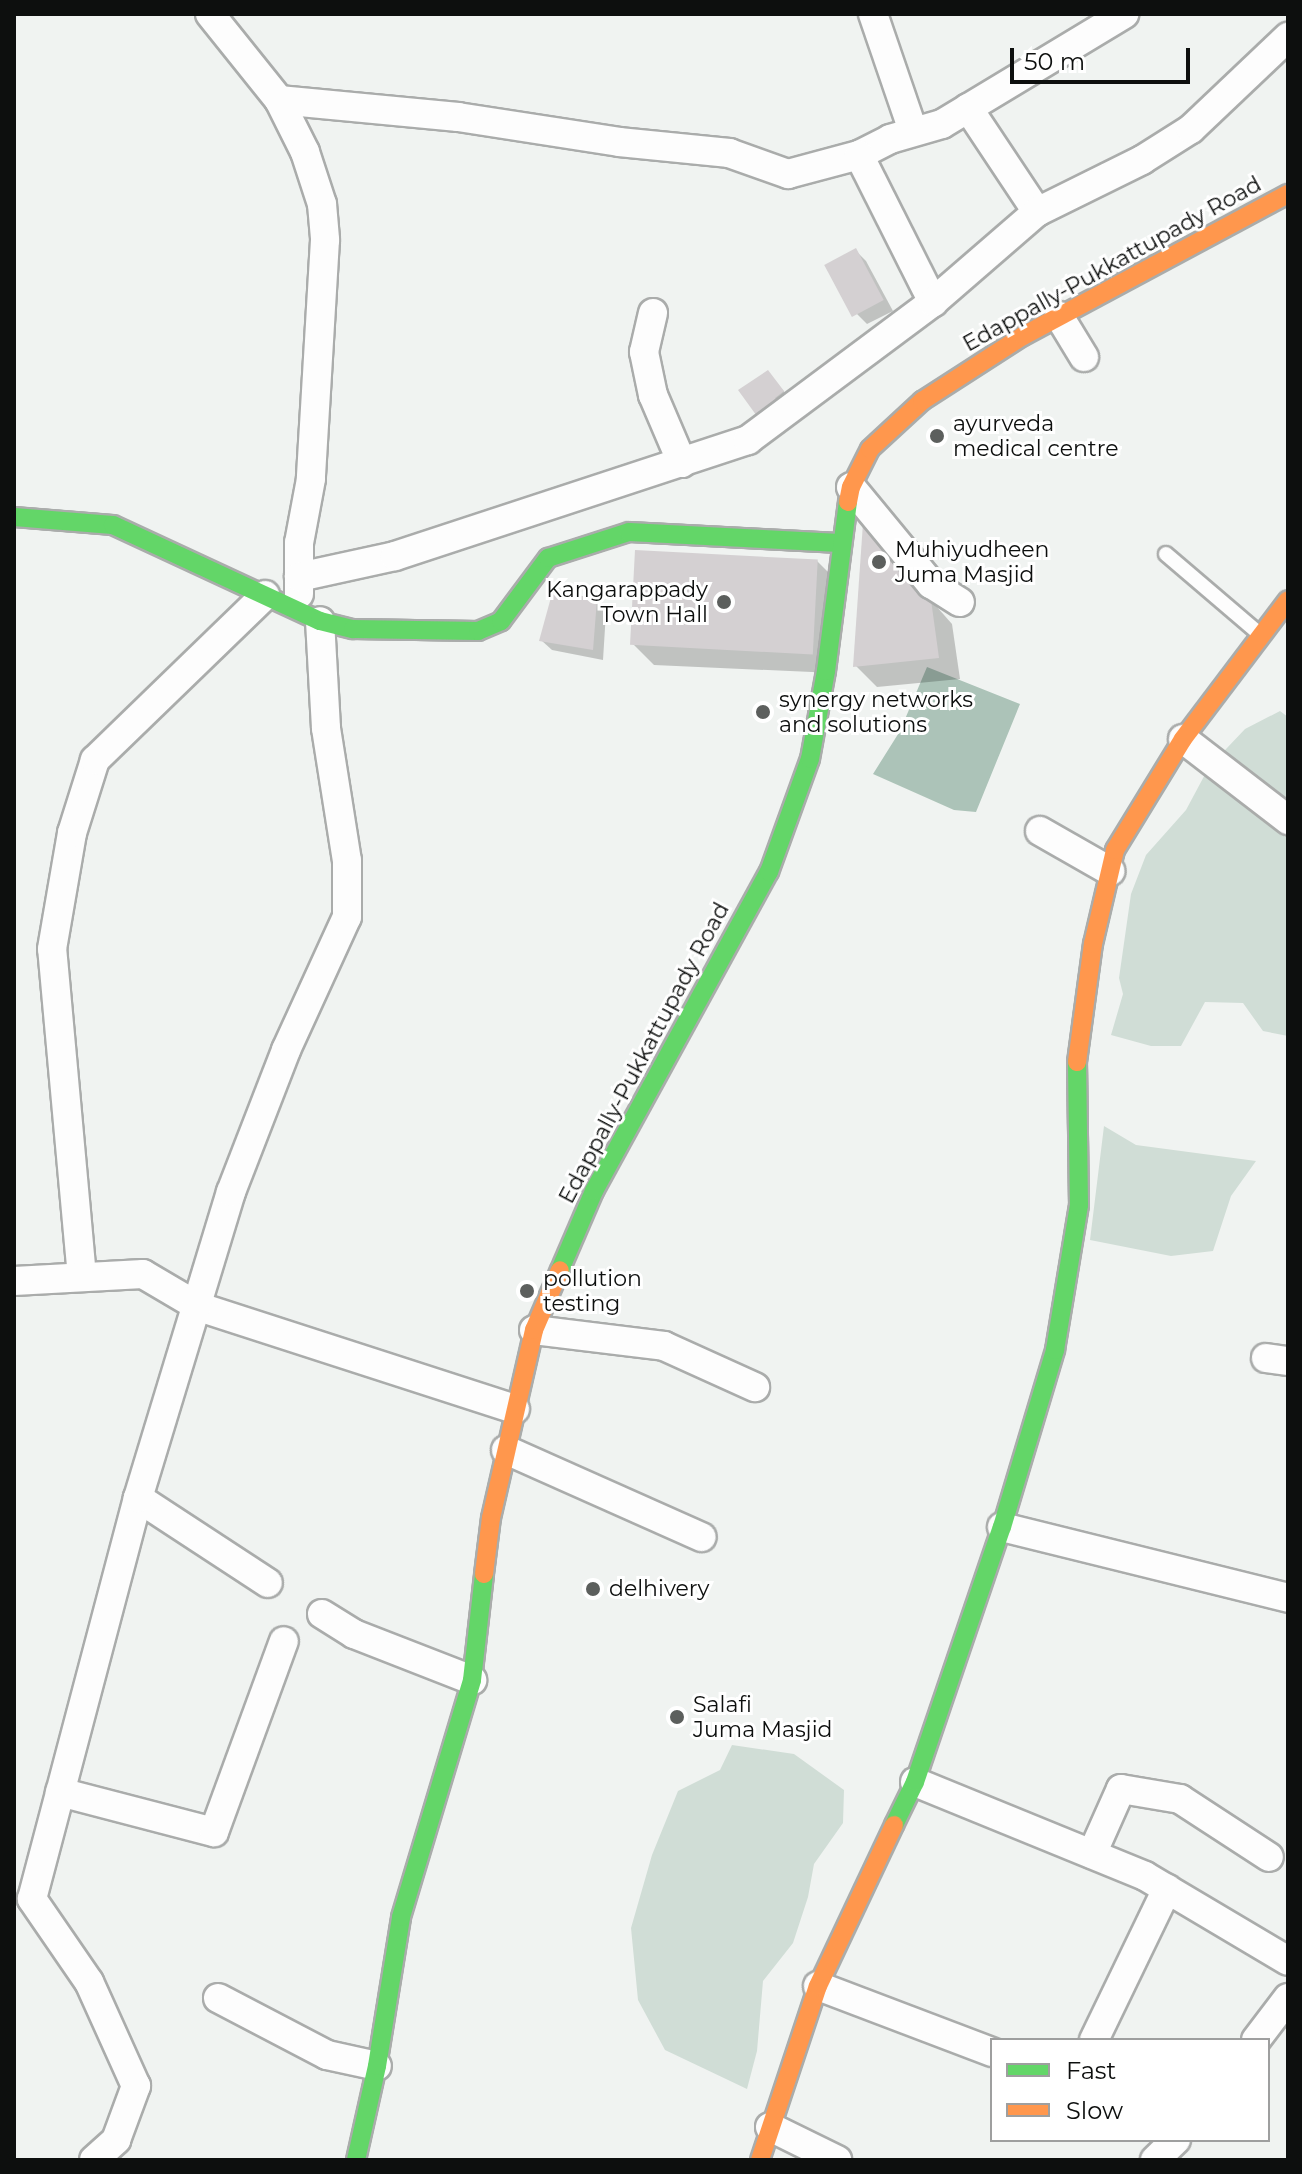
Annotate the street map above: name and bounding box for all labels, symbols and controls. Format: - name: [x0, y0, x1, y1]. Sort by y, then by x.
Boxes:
- scale bar: [1014, 32, 1194, 82]
- text: 50 m: [1024, 47, 1085, 76]
- street label: Edappally-Pukkattupady Road: [958, 171, 1266, 357]
- place label: ayurveda medical centre: [953, 410, 1119, 462]
- marker: ayurveda medical centre: [928, 427, 946, 445]
- place label: Muhiyudheen Juma Masjid: [895, 536, 1049, 588]
- marker: Muhiyudheen Juma Masjid: [870, 553, 888, 571]
- place label: Kangarappady Town Hall: [546, 576, 708, 628]
- marker: Kangarappady Town Hall: [715, 593, 733, 611]
- place label: synergy networks and solutions: [779, 686, 973, 738]
- marker: synergy networks and solutions: [754, 703, 772, 721]
- street label: Edappally-Pukkattupady Road: [553, 898, 735, 1208]
- place label: pollution testing: [543, 1265, 642, 1316]
- marker: pollution testing: [518, 1282, 536, 1300]
- place label: delhivery: [609, 1576, 709, 1602]
- marker: delhivery: [584, 1580, 602, 1598]
- place label: Salafi Juma Masjid: [693, 1691, 832, 1742]
- marker: Salafi Juma Masjid: [668, 1708, 686, 1726]
- legend: [990, 2038, 1270, 2142]
- text: Fast: [1066, 2056, 1116, 2085]
- text: Slow: [1066, 2096, 1123, 2125]

